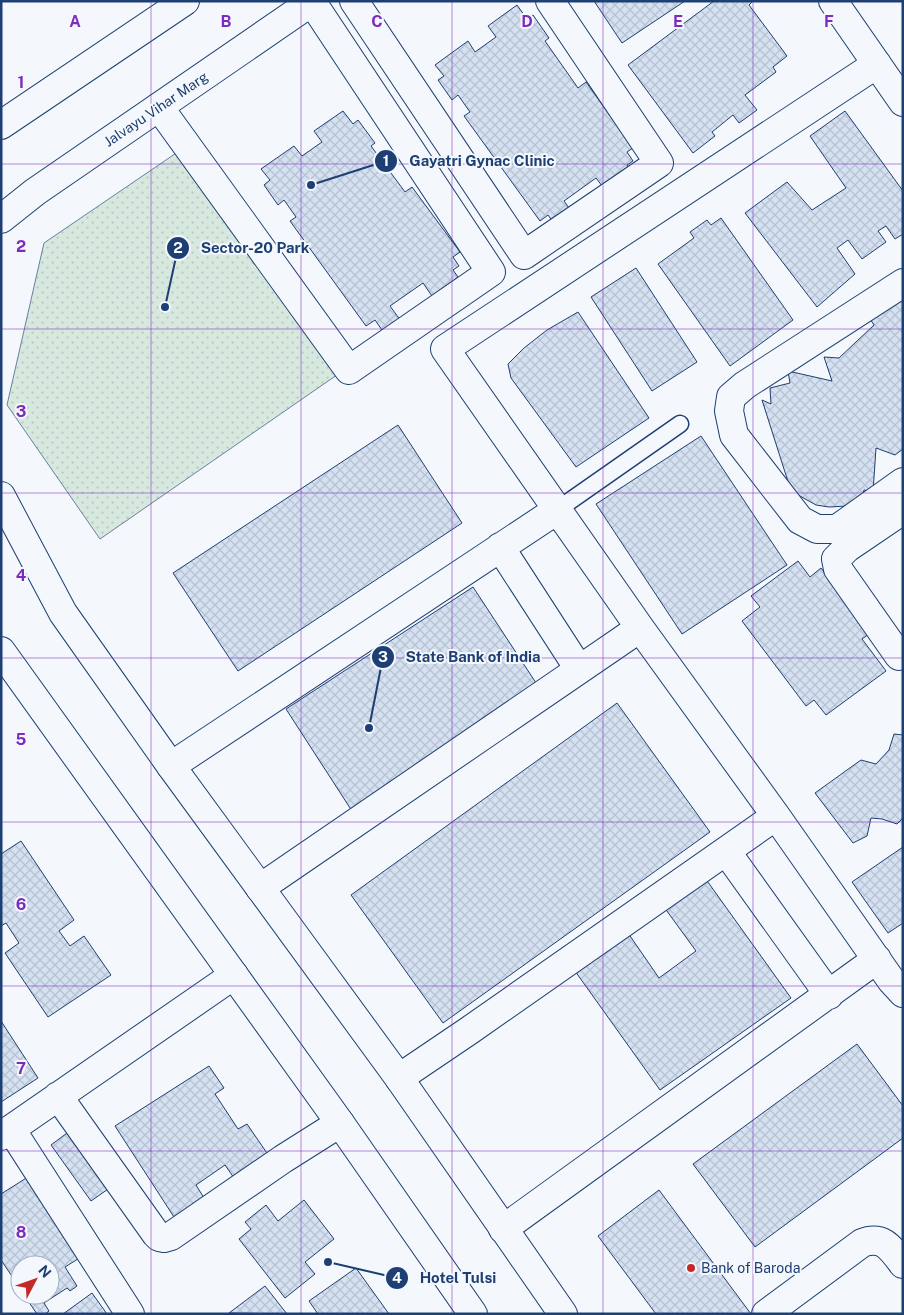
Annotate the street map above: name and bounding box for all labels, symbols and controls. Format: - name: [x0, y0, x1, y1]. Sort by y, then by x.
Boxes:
- text: A: [69, 12, 81, 31]
- text: B: [221, 12, 232, 31]
- text: C: [371, 12, 383, 31]
- text: D: [521, 12, 533, 31]
- text: E: [673, 12, 683, 31]
- text: F: [824, 12, 834, 31]
- street label: Jalvayu Vihar Marg: [101, 68, 211, 150]
- text: 1: [18, 73, 24, 92]
- callout: Gayatri Gynac Clinic: [374, 146, 564, 176]
- text: 1: [383, 152, 389, 169]
- text: Gayatri Gynac Clinic: [409, 152, 555, 169]
- callout: Sector-20 Park: [166, 233, 319, 263]
- text: 2: [16, 237, 26, 256]
- text: 2: [173, 239, 183, 256]
- text: Sector-20 Park: [201, 239, 310, 256]
- text: 3: [16, 402, 26, 421]
- text: 4: [16, 566, 27, 585]
- callout: State Bank of India: [371, 642, 551, 672]
- text: 3: [378, 648, 388, 665]
- text: State Bank of India: [405, 648, 541, 665]
- text: 5: [16, 730, 27, 749]
- text: 6: [16, 895, 26, 914]
- text: 7: [16, 1059, 26, 1078]
- text: 8: [16, 1223, 27, 1242]
- north arrow: [10, 1255, 60, 1305]
- place label: Bank of Baroda: [701, 1260, 800, 1276]
- text: N: [35, 1262, 54, 1281]
- marker: Bank of Baroda: [685, 1262, 697, 1274]
- callout: Hotel Tulsi: [384, 1263, 506, 1293]
- text: 4: [392, 1269, 402, 1286]
- text: Hotel Tulsi: [420, 1269, 496, 1286]

